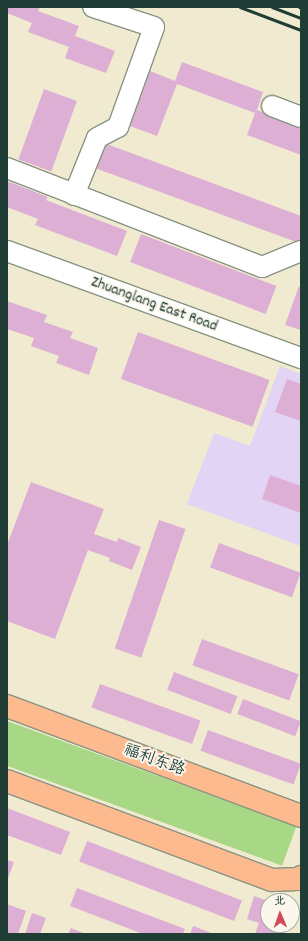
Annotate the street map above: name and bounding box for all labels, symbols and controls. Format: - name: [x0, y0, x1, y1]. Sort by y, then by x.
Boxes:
- street label: Zhuanglang East Road: [88, 273, 220, 337]
- street label: 福利东路: [121, 741, 187, 781]
- north arrow: [260, 893, 300, 933]
- text: 北: [274, 894, 285, 910]

